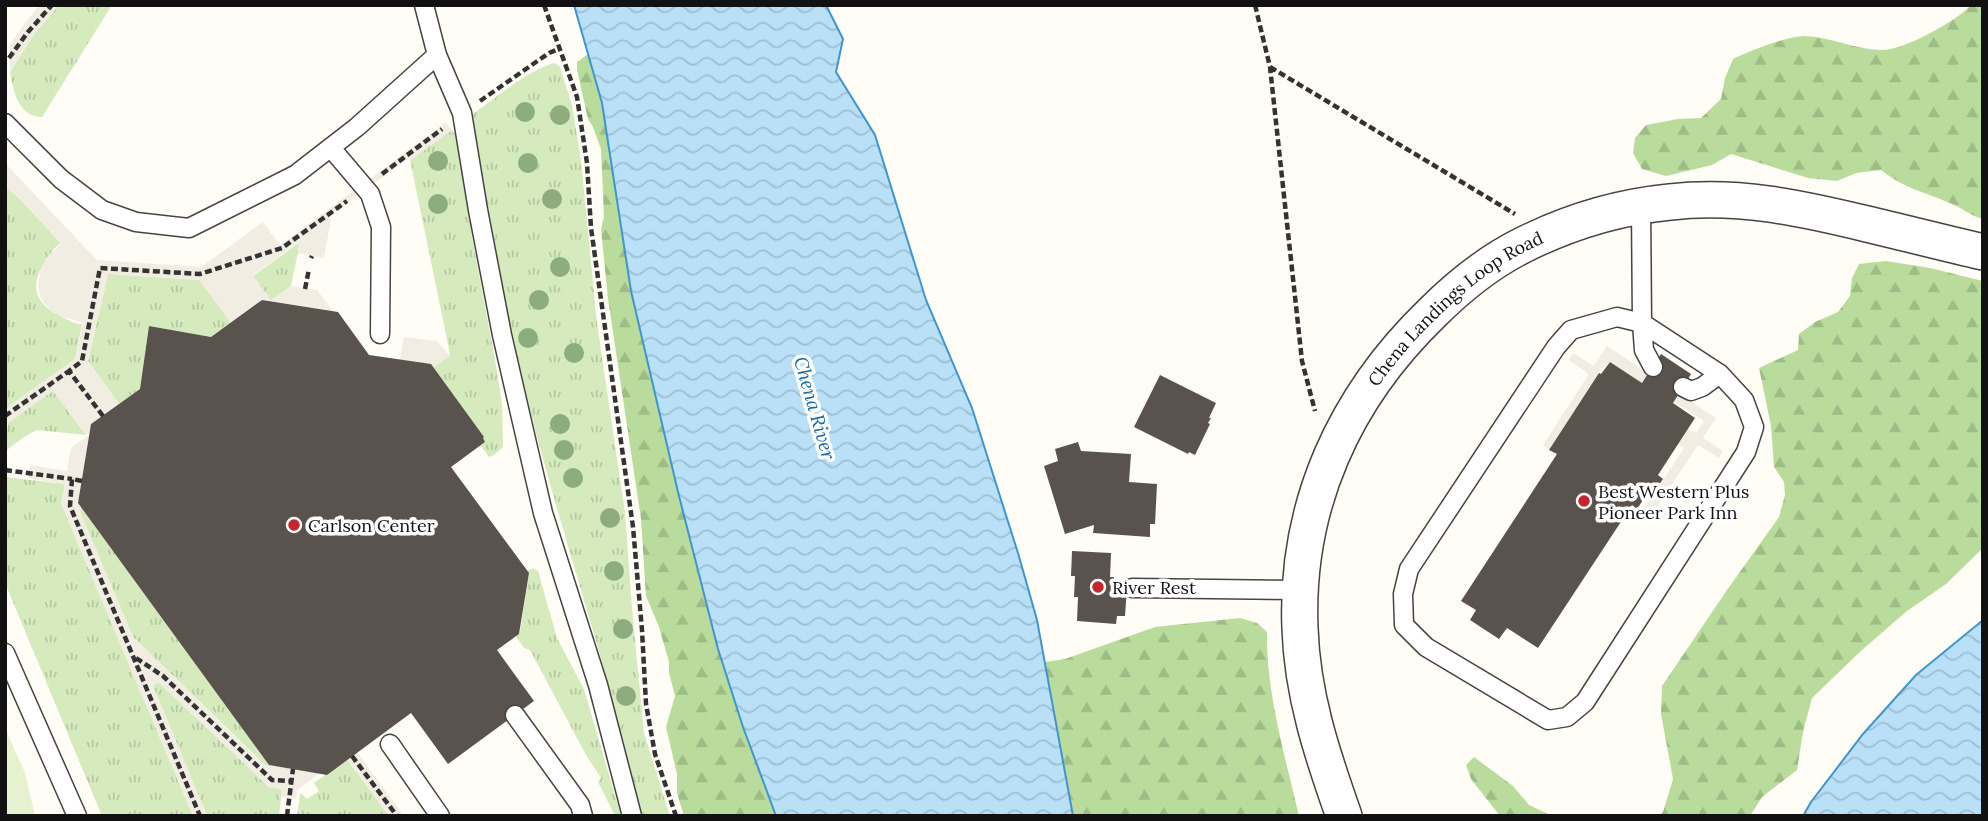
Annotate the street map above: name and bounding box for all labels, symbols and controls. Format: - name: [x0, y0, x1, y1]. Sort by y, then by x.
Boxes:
- street label: Chena Landings Loop Road: [1362, 226, 1547, 390]
- water label: Chena River: [789, 354, 841, 462]
- place label: Best Western Plus Pioneer Park Inn: [1598, 480, 1749, 524]
- marker: Best Western Plus Pioneer Park Inn: [1576, 493, 1592, 509]
- place label: Carlson Center: [308, 514, 435, 537]
- marker: Carlson Center: [286, 517, 302, 533]
- place label: River Rest: [1112, 576, 1196, 599]
- marker: River Rest: [1090, 579, 1106, 595]

